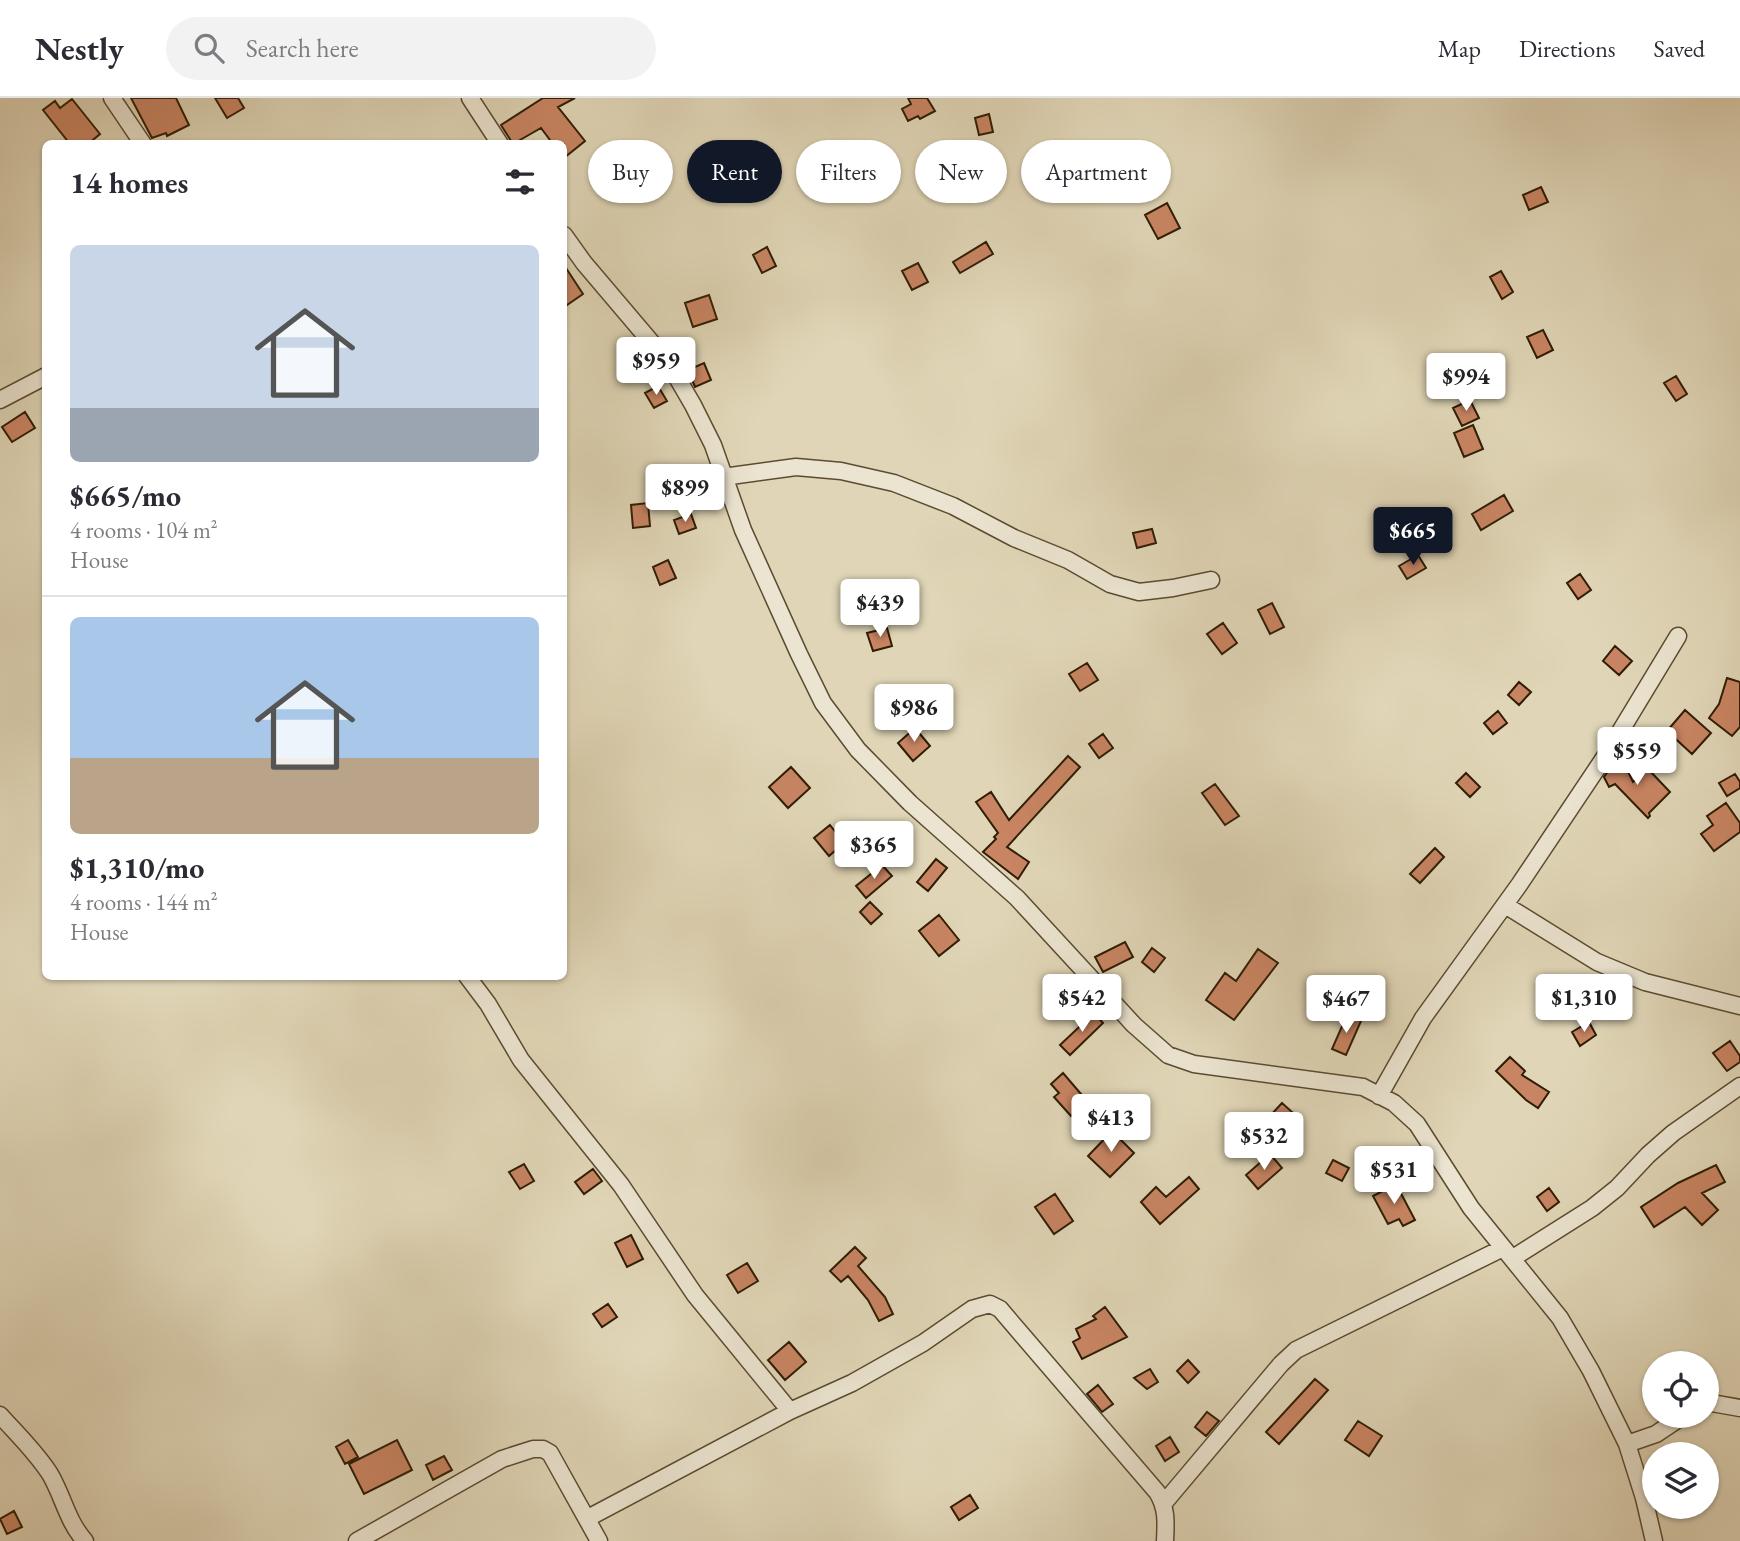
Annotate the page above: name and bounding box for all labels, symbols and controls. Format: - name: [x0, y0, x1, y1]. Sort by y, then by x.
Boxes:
- search box: [166, 17, 656, 80]
- text: Nestly: [35, 27, 124, 70]
- icon: search: [190, 29, 228, 67]
- text: Search here: [246, 31, 359, 65]
- text: Map: [1438, 33, 1481, 64]
- text: Directions: [1519, 33, 1616, 64]
- text: Saved: [1654, 33, 1705, 64]
- chip: Buy: [588, 140, 673, 203]
- chip: Rent: [687, 140, 782, 203]
- chip: Filters: [796, 140, 901, 203]
- chip: New: [915, 140, 1007, 203]
- chip: Apartment: [1021, 140, 1171, 203]
- text: 14 homes: [70, 163, 188, 202]
- icon: filters: [501, 163, 539, 201]
- icon: home: [242, 290, 368, 416]
- pin: $959: [615, 338, 697, 397]
- text: $959: [632, 345, 680, 375]
- pin: $994: [1425, 354, 1507, 413]
- text: $994: [1442, 361, 1490, 391]
- pin: $899: [644, 464, 726, 524]
- text: $899: [661, 472, 709, 502]
- text: $665/mo: [70, 476, 181, 515]
- pin: $665: [1372, 508, 1454, 567]
- text: 4 rooms · 104 m²: [70, 515, 218, 545]
- text: $665: [1389, 515, 1437, 545]
- text: House: [70, 545, 129, 575]
- pin: $439: [839, 580, 921, 639]
- text: $439: [856, 587, 904, 617]
- icon: home: [242, 662, 368, 788]
- pin: $986: [873, 684, 955, 744]
- text: $986: [890, 692, 938, 722]
- pin: $559: [1596, 728, 1678, 787]
- text: $559: [1613, 735, 1661, 765]
- pin: $365: [833, 822, 915, 881]
- text: $365: [850, 829, 898, 859]
- text: $1,310/mo: [70, 848, 204, 887]
- text: 4 rooms · 144 m²: [70, 887, 218, 917]
- text: House: [70, 917, 129, 947]
- pin: $542: [1041, 974, 1123, 1034]
- pin: $1,310: [1527, 974, 1641, 1034]
- pin: $467: [1305, 976, 1387, 1035]
- text: $542: [1058, 982, 1106, 1012]
- text: $1,310: [1552, 982, 1616, 1012]
- text: $467: [1322, 983, 1370, 1013]
- pin: $413: [1070, 1094, 1152, 1154]
- text: $413: [1087, 1102, 1135, 1132]
- pin: $532: [1223, 1112, 1305, 1172]
- text: $532: [1240, 1120, 1288, 1150]
- pin: $531: [1353, 1146, 1435, 1206]
- text: $531: [1370, 1154, 1418, 1184]
- map controls: [1642, 1351, 1719, 1519]
- button: locate: [1642, 1351, 1719, 1428]
- button: layers: [1642, 1442, 1719, 1519]

